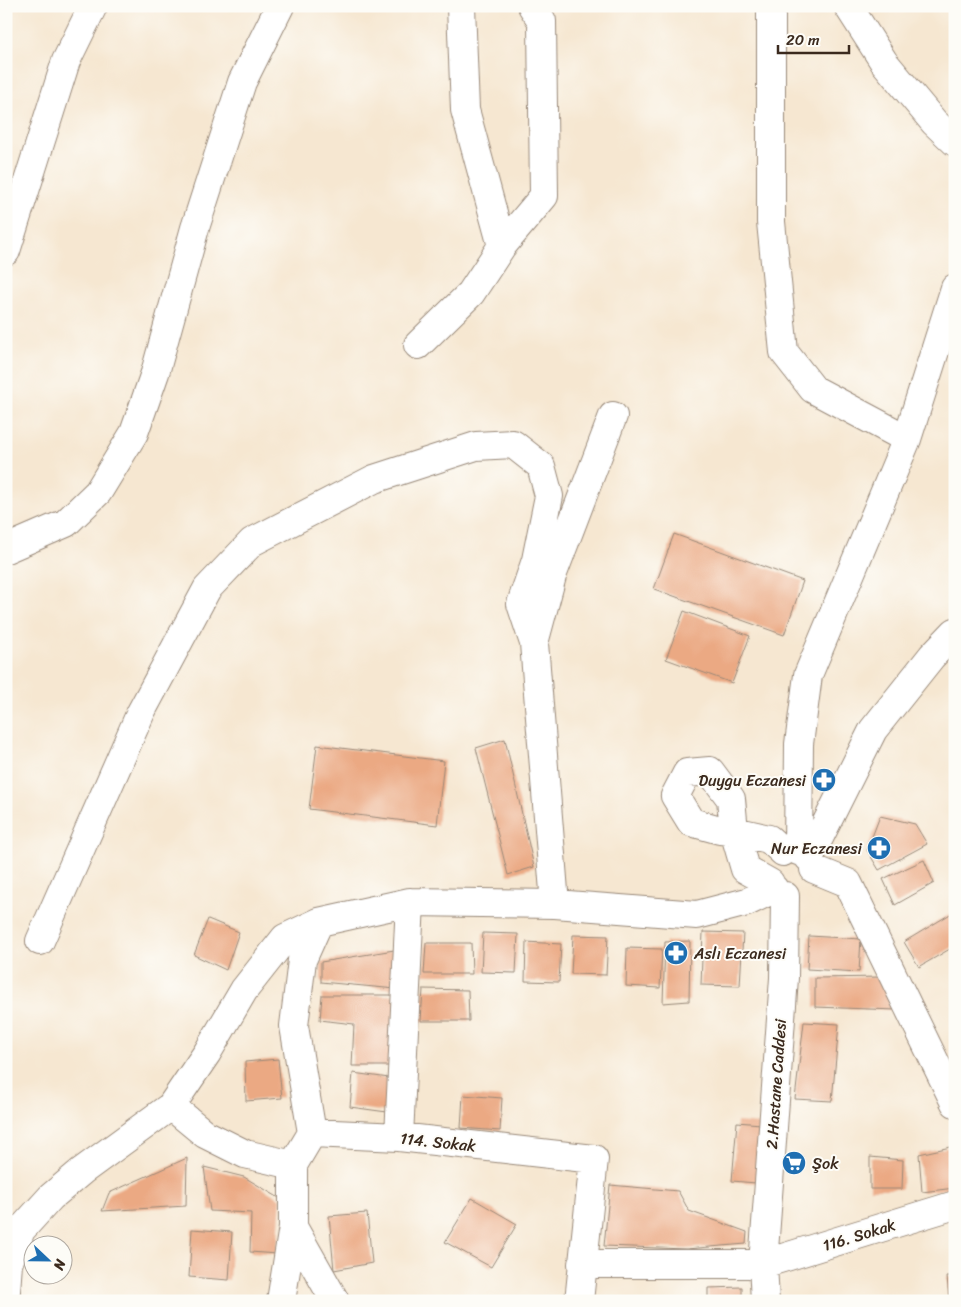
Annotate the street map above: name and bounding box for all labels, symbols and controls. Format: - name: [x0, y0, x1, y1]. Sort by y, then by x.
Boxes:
- scale bar: [778, 22, 850, 54]
- text: 20 m: [786, 27, 820, 53]
- place label: Duygu Eczanesi: [698, 766, 807, 795]
- pharmacy icon: Duygu Eczanesi: [811, 767, 837, 793]
- place label: Nur Eczanesi: [771, 834, 863, 863]
- pharmacy icon: Nur Eczanesi: [866, 835, 892, 861]
- place label: Aslı Eczanesi: [693, 939, 787, 968]
- pharmacy icon: Aslı Eczanesi: [663, 940, 689, 966]
- street label: 2.Hastane Caddesi: [757, 1017, 795, 1150]
- street label: 114. Sokak: [399, 1124, 478, 1160]
- place label: Şok: [812, 1149, 839, 1178]
- supermarket icon: Şok: [781, 1150, 807, 1176]
- street label: 116. Sokak: [819, 1210, 900, 1260]
- north arrow: [22, 1234, 72, 1284]
- text: N: [46, 1255, 73, 1274]

